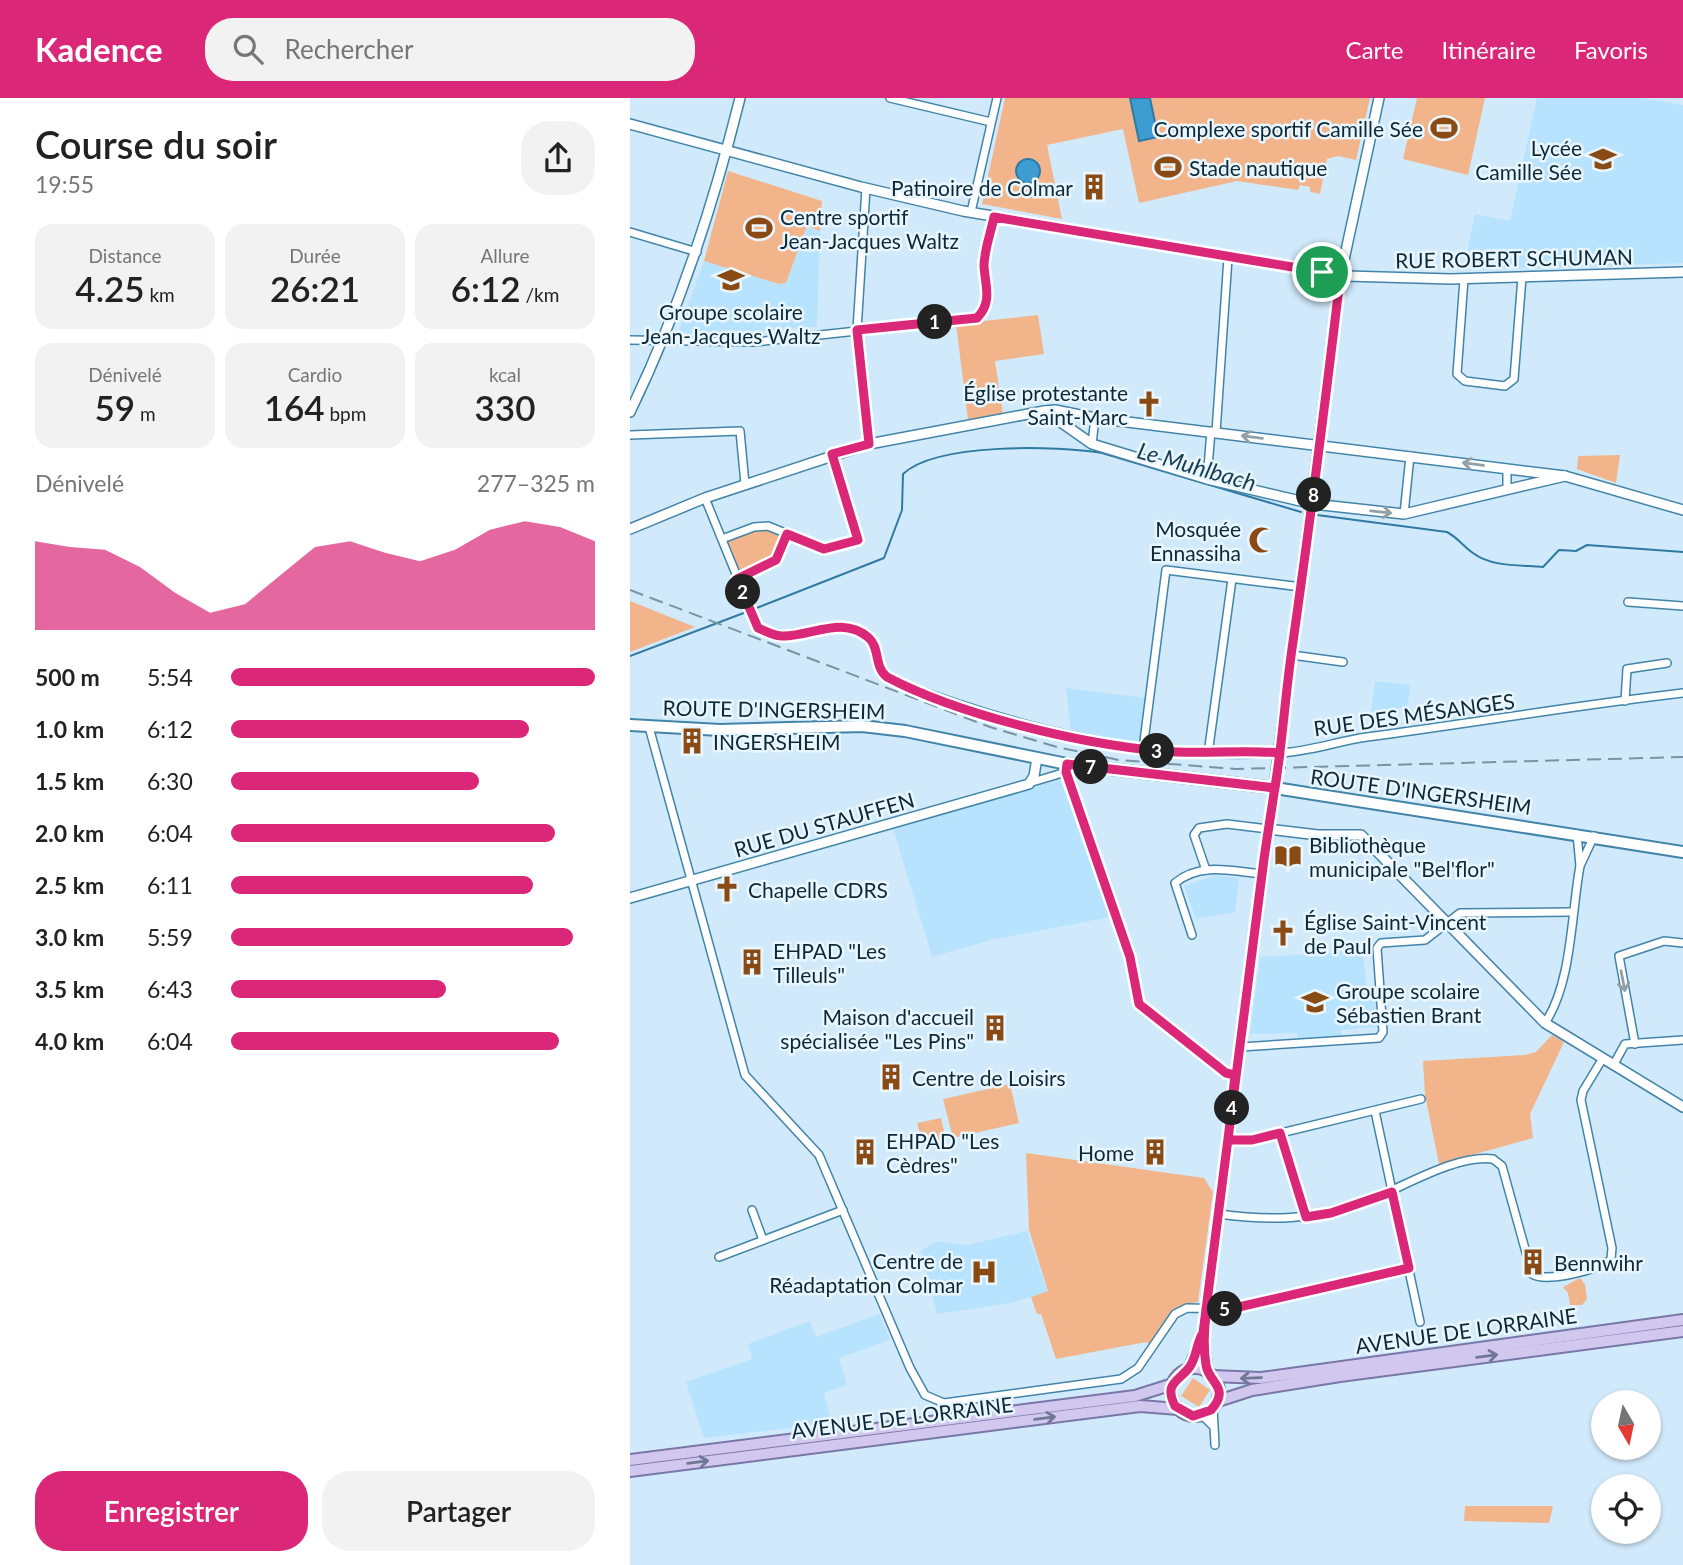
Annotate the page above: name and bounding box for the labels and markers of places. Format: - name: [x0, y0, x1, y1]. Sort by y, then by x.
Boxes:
- sports icon: Complexe sportif Camille Sée: [1429, 113, 1459, 143]
- place label: Complexe sportif Camille Sée: [1154, 116, 1423, 141]
- place label: Lycée Camille Sée: [1475, 135, 1582, 184]
- school or university icon: Lycée Camille Sée: [1588, 144, 1618, 174]
- sports icon: Stade nautique: [1153, 152, 1183, 182]
- place label: Stade nautique: [1189, 155, 1327, 180]
- building icon: Patinoire de Colmar: [1079, 172, 1109, 202]
- place label: Patinoire de Colmar: [891, 175, 1073, 200]
- place label: Centre sportif Jean-Jacques Waltz: [780, 204, 959, 253]
- sports icon: Centre sportif Jean-Jacques Waltz: [744, 213, 774, 243]
- pin: [1292, 242, 1352, 302]
- school or university icon: Groupe scolaire Jean-Jacques Waltz: [716, 265, 746, 295]
- place label: Groupe scolaire Jean-Jacques Waltz: [642, 299, 820, 348]
- pin: 1: [918, 304, 952, 340]
- place label: Église protestante Saint-Marc: [963, 380, 1128, 429]
- church icon: Église protestante Saint-Marc: [1134, 389, 1164, 419]
- pin: 8: [1296, 478, 1332, 512]
- place label: Mosquée Ennassiha: [1150, 516, 1241, 565]
- mosque icon: Mosquée Ennassiha: [1247, 525, 1277, 555]
- pin: 2: [726, 574, 760, 610]
- building icon: INGERSHEIM: [677, 726, 707, 756]
- place label: INGERSHEIM: [713, 729, 840, 754]
- pin: 3: [1140, 734, 1174, 768]
- pin: 7: [1074, 750, 1108, 784]
- place label: Bibliothèque municipale "Bel'flor": [1309, 832, 1495, 881]
- library icon: Bibliothèque municipale "Bel'flor": [1273, 841, 1303, 871]
- church icon: Chapelle CDRS: [712, 874, 742, 904]
- place label: Chapelle CDRS: [748, 877, 888, 902]
- place label: Église Saint-Vincent de Paul: [1304, 909, 1487, 958]
- church icon: Église Saint-Vincent de Paul: [1268, 918, 1298, 948]
- place label: EHPAD "Les Tilleuls": [773, 938, 886, 987]
- building icon: EHPAD "Les Tilleuls": [737, 947, 767, 977]
- place label: Groupe scolaire Sébastien Brant: [1336, 978, 1482, 1027]
- school or university icon: Groupe scolaire Sébastien Brant: [1300, 987, 1330, 1017]
- place label: Maison d'accueil spécialisée "Les Pins": [780, 1004, 974, 1053]
- building icon: Maison d'accueil spécialisée "Les Pins": [980, 1013, 1010, 1043]
- building icon: Centre de Loisirs: [876, 1062, 906, 1092]
- place label: Centre de Loisirs: [912, 1065, 1066, 1090]
- pin: 4: [1214, 1090, 1250, 1126]
- place label: EHPAD "Les Cèdres": [886, 1128, 999, 1177]
- building icon: EHPAD "Les Cèdres": [850, 1137, 880, 1167]
- building icon: Home: [1140, 1137, 1170, 1167]
- place label: Home: [1078, 1140, 1134, 1165]
- building icon: Bennwihr: [1518, 1247, 1548, 1277]
- place label: Centre de Réadaptation Colmar: [769, 1248, 963, 1297]
- place label: Bennwihr: [1554, 1250, 1643, 1275]
- hospital icon: Centre de Réadaptation Colmar: [969, 1257, 999, 1287]
- pin: 5: [1208, 1292, 1242, 1326]

